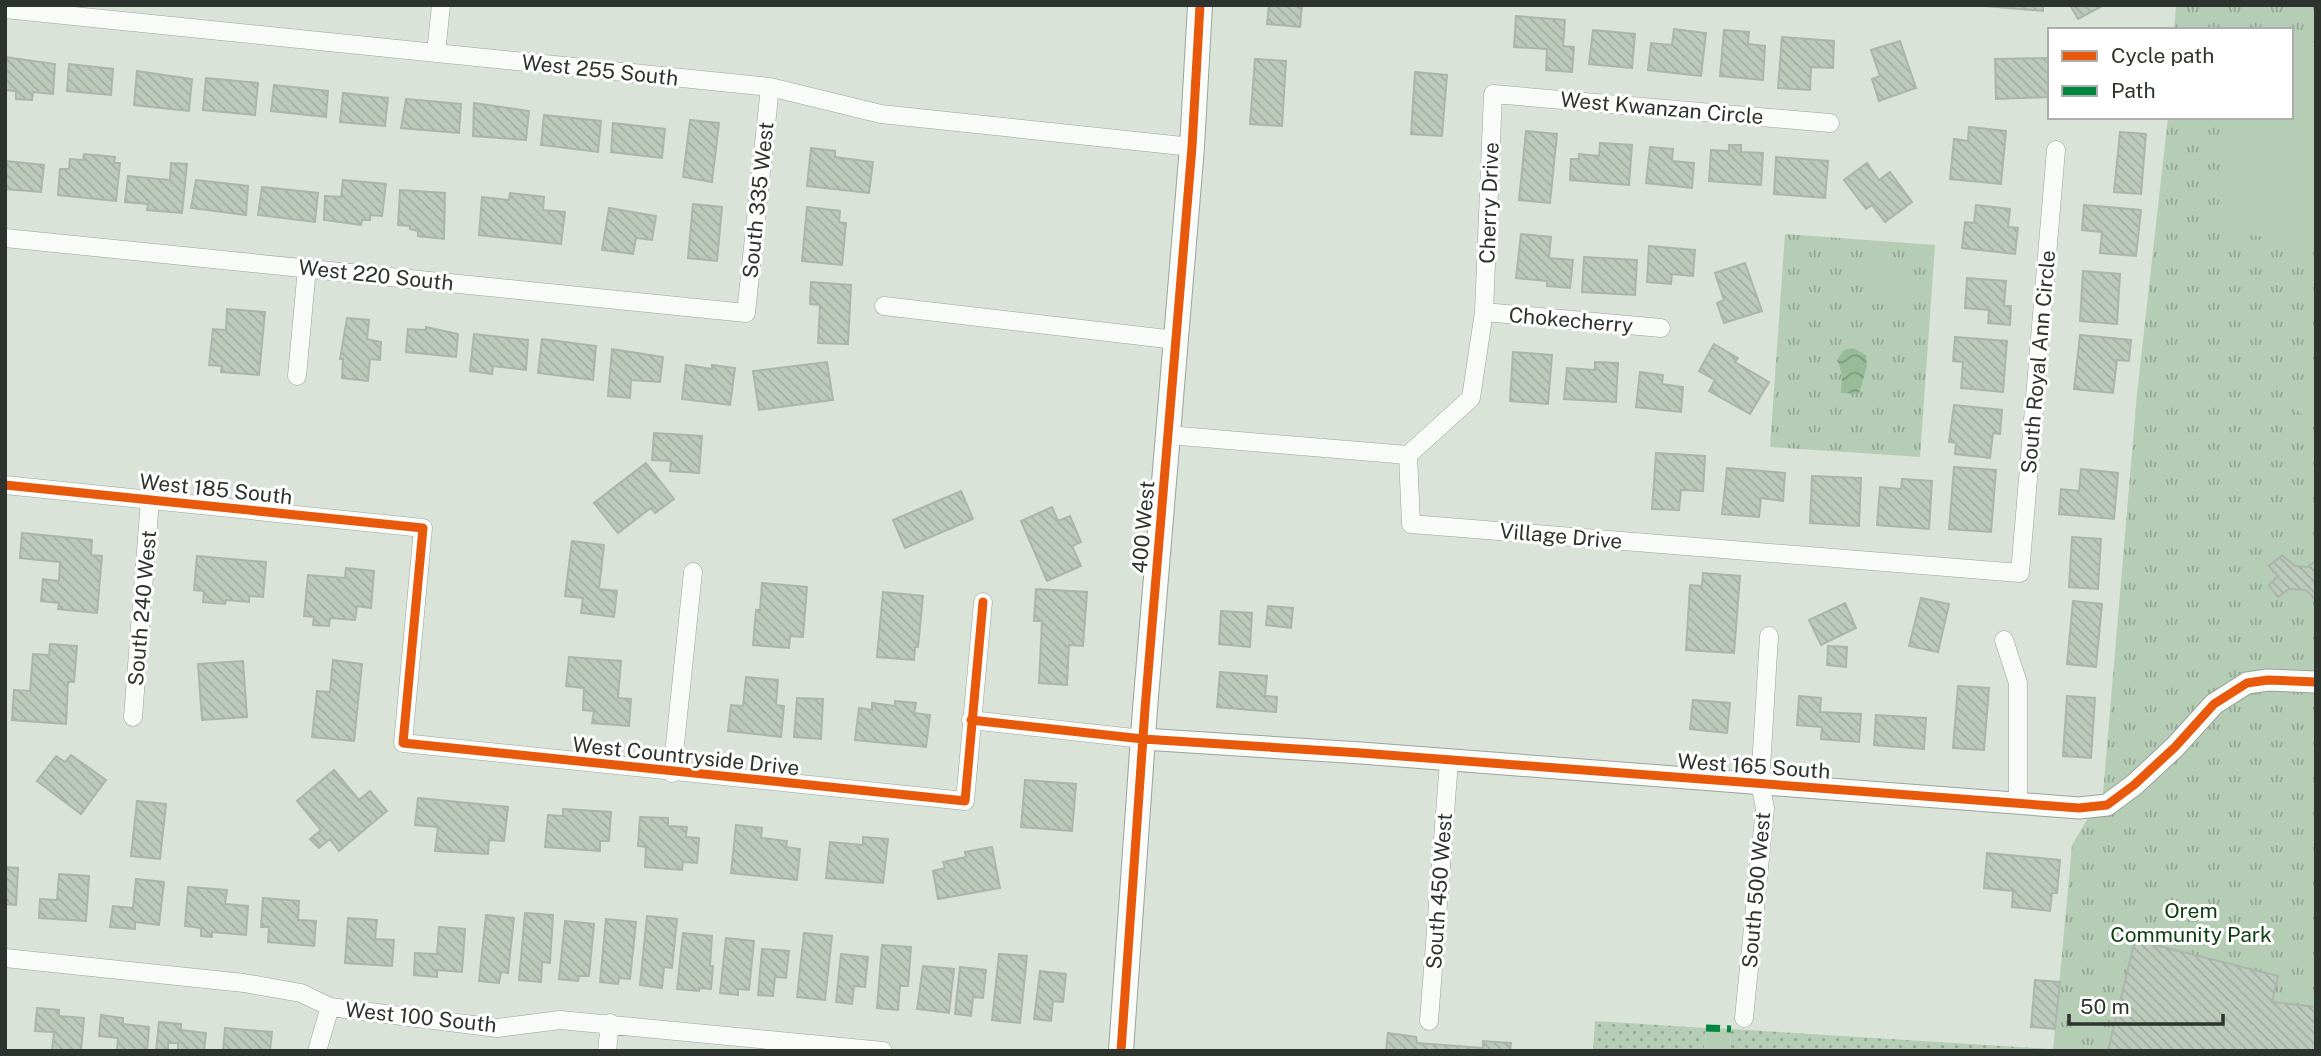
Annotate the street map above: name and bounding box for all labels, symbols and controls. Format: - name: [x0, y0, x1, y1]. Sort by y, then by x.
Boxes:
- legend: [2048, 28, 2293, 119]
- text: Cycle path: [2111, 43, 2214, 68]
- street label: West 255 South: [520, 49, 680, 91]
- text: Path: [2111, 78, 2156, 103]
- street label: West Kwanzan Circle: [1559, 87, 1765, 129]
- street label: South 335 West: [737, 120, 779, 280]
- street label: Cherry Drive: [1474, 142, 1504, 264]
- street label: South Royal Ann Circle: [2016, 249, 2060, 475]
- street label: West 220 South: [297, 254, 455, 296]
- street label: Chokecherry: [1508, 302, 1634, 338]
- street label: West 185 South: [138, 469, 294, 509]
- street label: 400 West: [1127, 480, 1159, 574]
- street label: Village Drive: [1499, 518, 1623, 554]
- street label: South 240 West: [123, 529, 161, 687]
- street label: West Countryside Drive: [571, 732, 801, 780]
- street label: West 165 South: [1677, 748, 1831, 784]
- street label: South 500 West: [1737, 811, 1775, 969]
- street label: South 450 West: [1421, 812, 1457, 970]
- park label: Orem Community Park: [2110, 898, 2272, 947]
- scale bar: [2069, 982, 2223, 1026]
- text: 50 m: [2080, 994, 2130, 1019]
- street label: West 100 South: [344, 997, 498, 1037]

